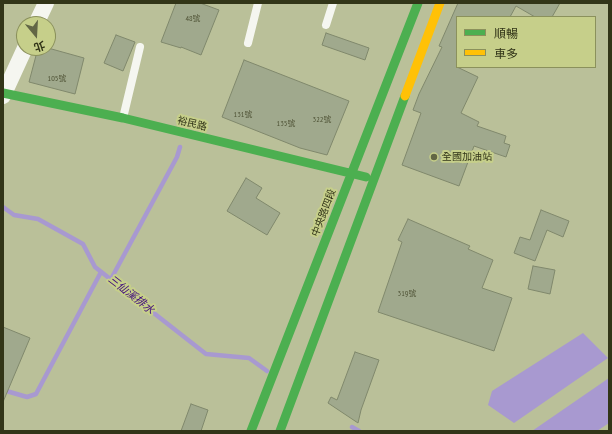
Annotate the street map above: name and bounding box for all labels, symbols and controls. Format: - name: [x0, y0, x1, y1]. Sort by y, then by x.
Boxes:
- house number: 48號: [185, 14, 201, 24]
- north arrow: [16, 16, 56, 56]
- legend: [456, 16, 596, 68]
- text: 順暢: [494, 26, 518, 41]
- text: 北: [32, 38, 47, 55]
- text: 車多: [494, 46, 518, 61]
- house number: 105號: [48, 74, 66, 84]
- house number: 131號: [234, 110, 252, 120]
- street label: 裕民路: [176, 115, 208, 133]
- house number: 322號: [313, 115, 331, 125]
- house number: 135號: [277, 119, 295, 129]
- place label: 全國加油站: [442, 151, 492, 163]
- marker: 全國加油站: [429, 152, 439, 162]
- street label: 中央路四段: [309, 188, 339, 238]
- water label: 三仙溪排水: [105, 273, 157, 317]
- house number: 319號: [398, 289, 416, 299]

